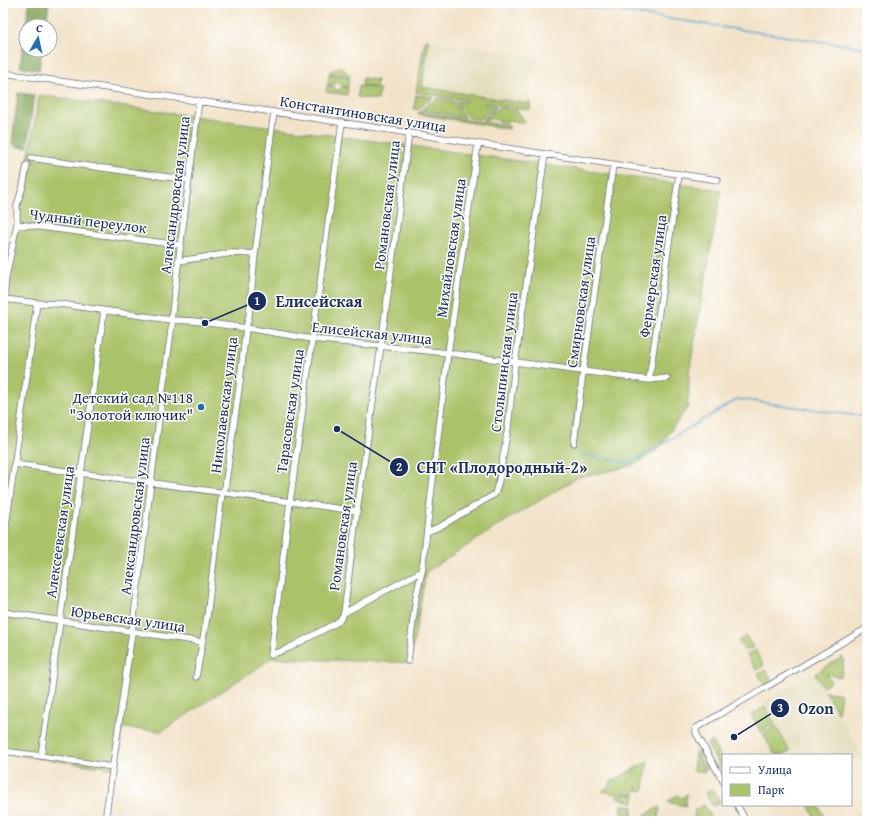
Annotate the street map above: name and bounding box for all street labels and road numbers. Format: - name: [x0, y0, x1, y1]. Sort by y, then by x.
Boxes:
- street label: Константиновская улица: [278, 90, 449, 137]
- street label: Александровская улица: [154, 114, 195, 275]
- street label: Романовская улица: [368, 138, 405, 271]
- street label: Михайловская улица: [430, 176, 471, 319]
- street label: Чудный переулок: [28, 203, 148, 238]
- street label: Фермерская улица: [633, 212, 672, 339]
- street label: Смирновская улица: [561, 234, 600, 369]
- street label: Столыпинская улица: [484, 290, 523, 433]
- street label: Елисейская улица: [311, 316, 434, 349]
- street label: Николаевская улица: [205, 335, 242, 474]
- street label: Тарасовская улица: [270, 347, 309, 475]
- street label: Александровская улица: [114, 435, 155, 596]
- street label: Романовская улица: [323, 459, 362, 592]
- street label: Алексеевская улица: [40, 464, 79, 599]
- street label: Юрьевская улица: [69, 600, 188, 637]

